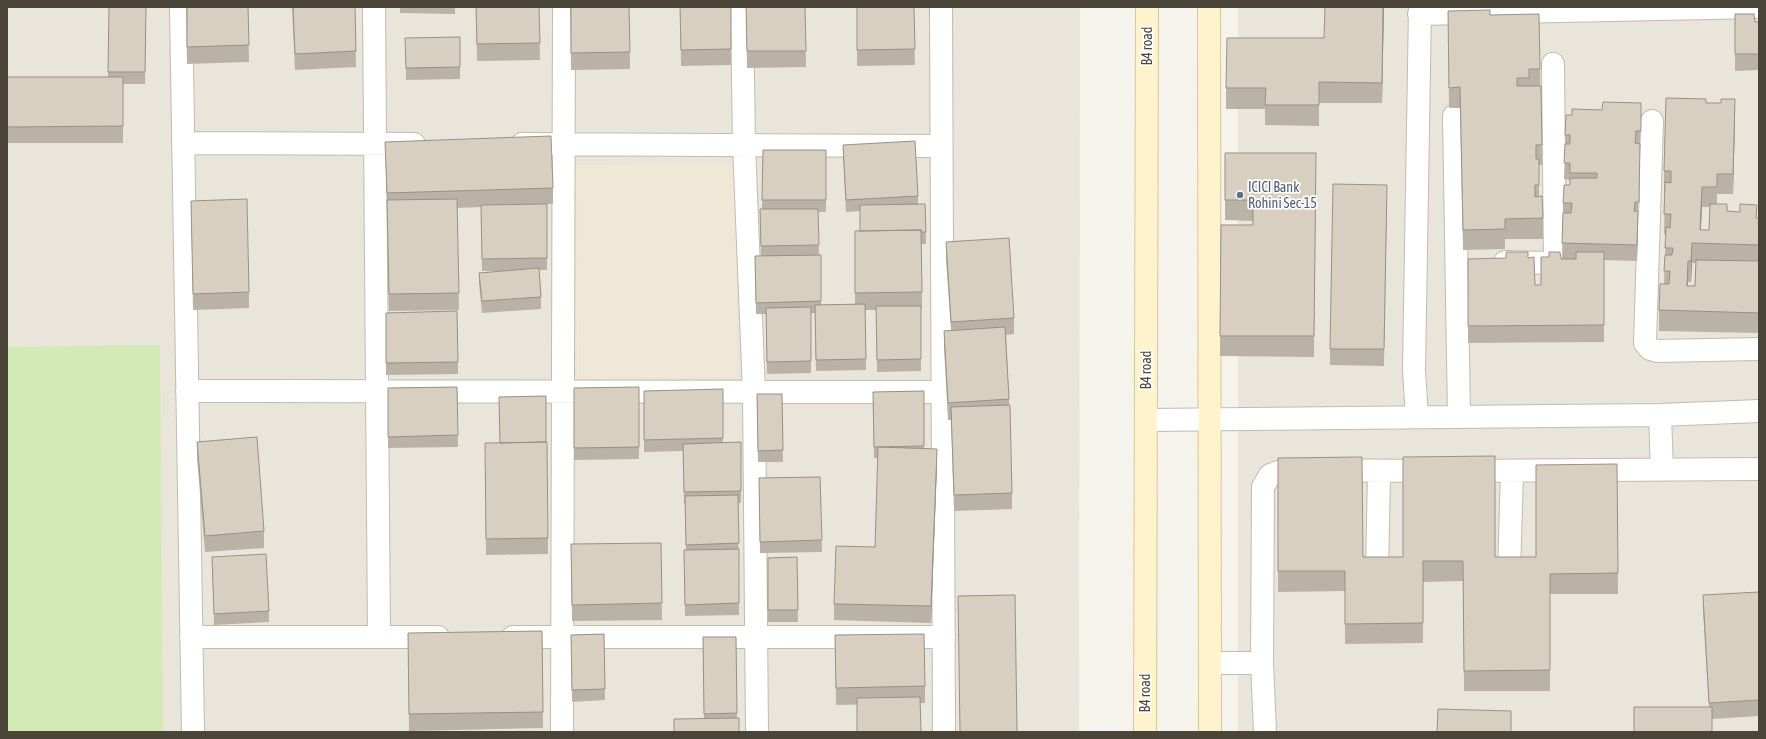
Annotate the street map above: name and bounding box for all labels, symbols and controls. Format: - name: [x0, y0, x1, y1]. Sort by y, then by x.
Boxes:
- street label: B4 road: [1139, 27, 1155, 66]
- place label: ICICI Bank Rohini Sec-15: [1248, 179, 1317, 211]
- marker: ICICI Bank Rohini Sec-15: [1235, 190, 1245, 200]
- street label: B4 road: [1138, 351, 1154, 390]
- street label: B4 road: [1137, 674, 1153, 713]

